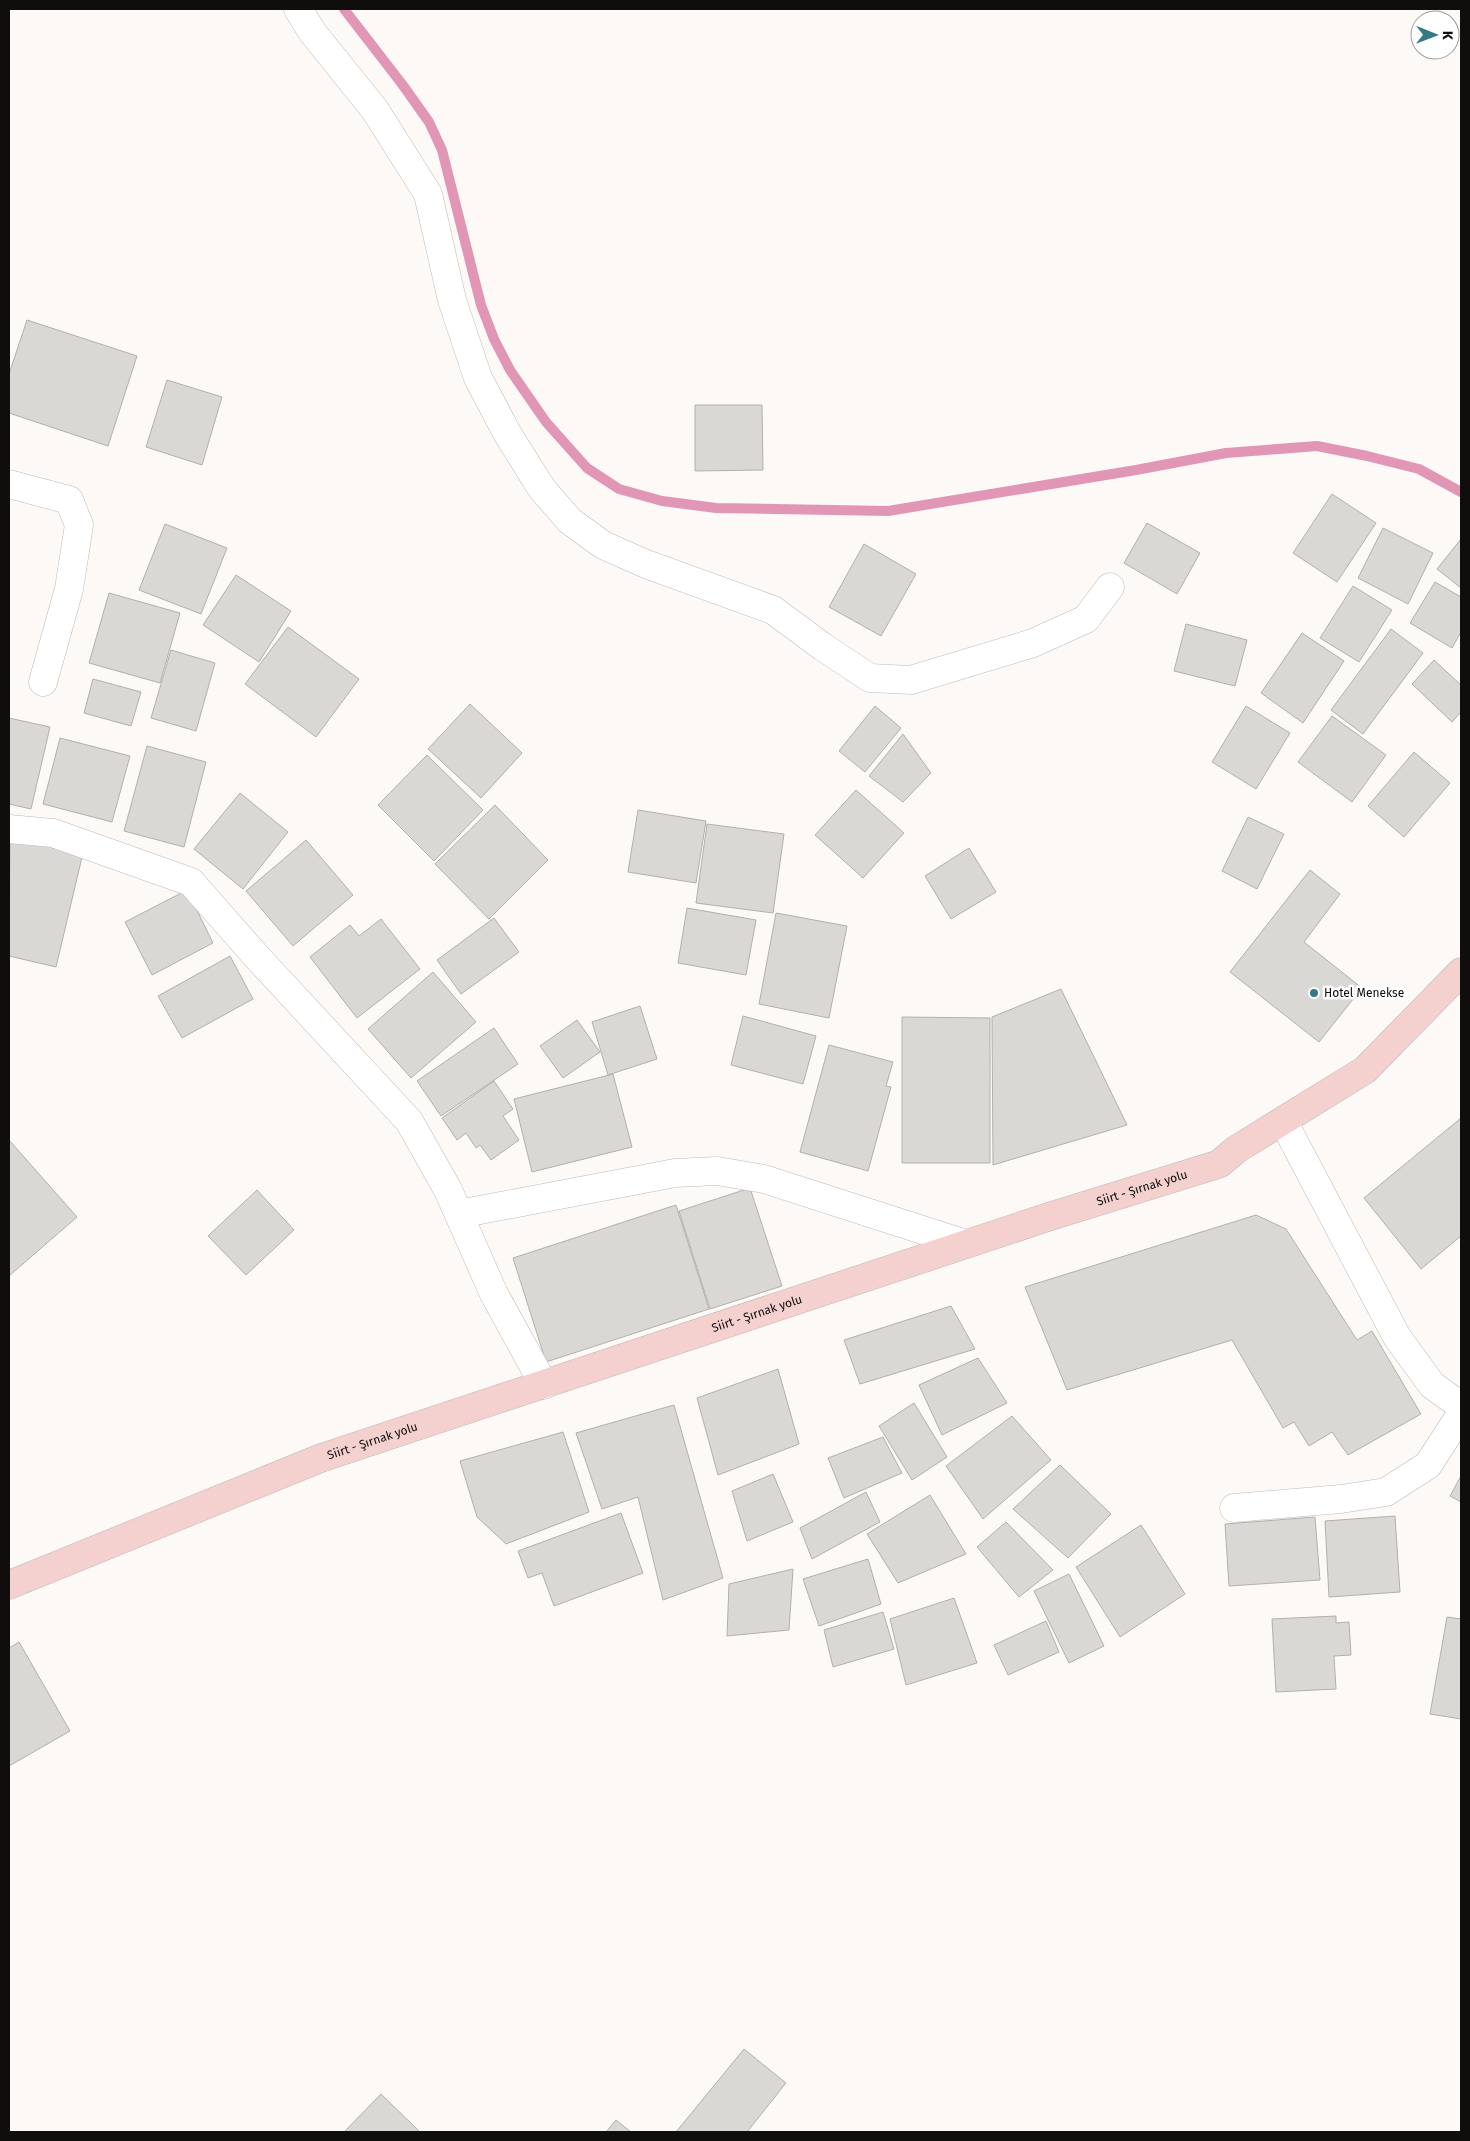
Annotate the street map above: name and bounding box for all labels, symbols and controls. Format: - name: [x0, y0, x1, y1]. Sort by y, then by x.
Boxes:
- north arrow: [1410, 10, 1460, 60]
- text: K: [1439, 31, 1456, 41]
- place label: Hotel Menekse: [1324, 986, 1404, 1000]
- marker: Hotel Menekse: [1308, 987, 1320, 999]
- street label: Siirt - Şırnak yolu: [1095, 1167, 1189, 1209]
- street label: Siirt - Şırnak yolu: [710, 1292, 804, 1335]
- street label: Siirt - Şırnak yolu: [325, 1419, 419, 1462]

